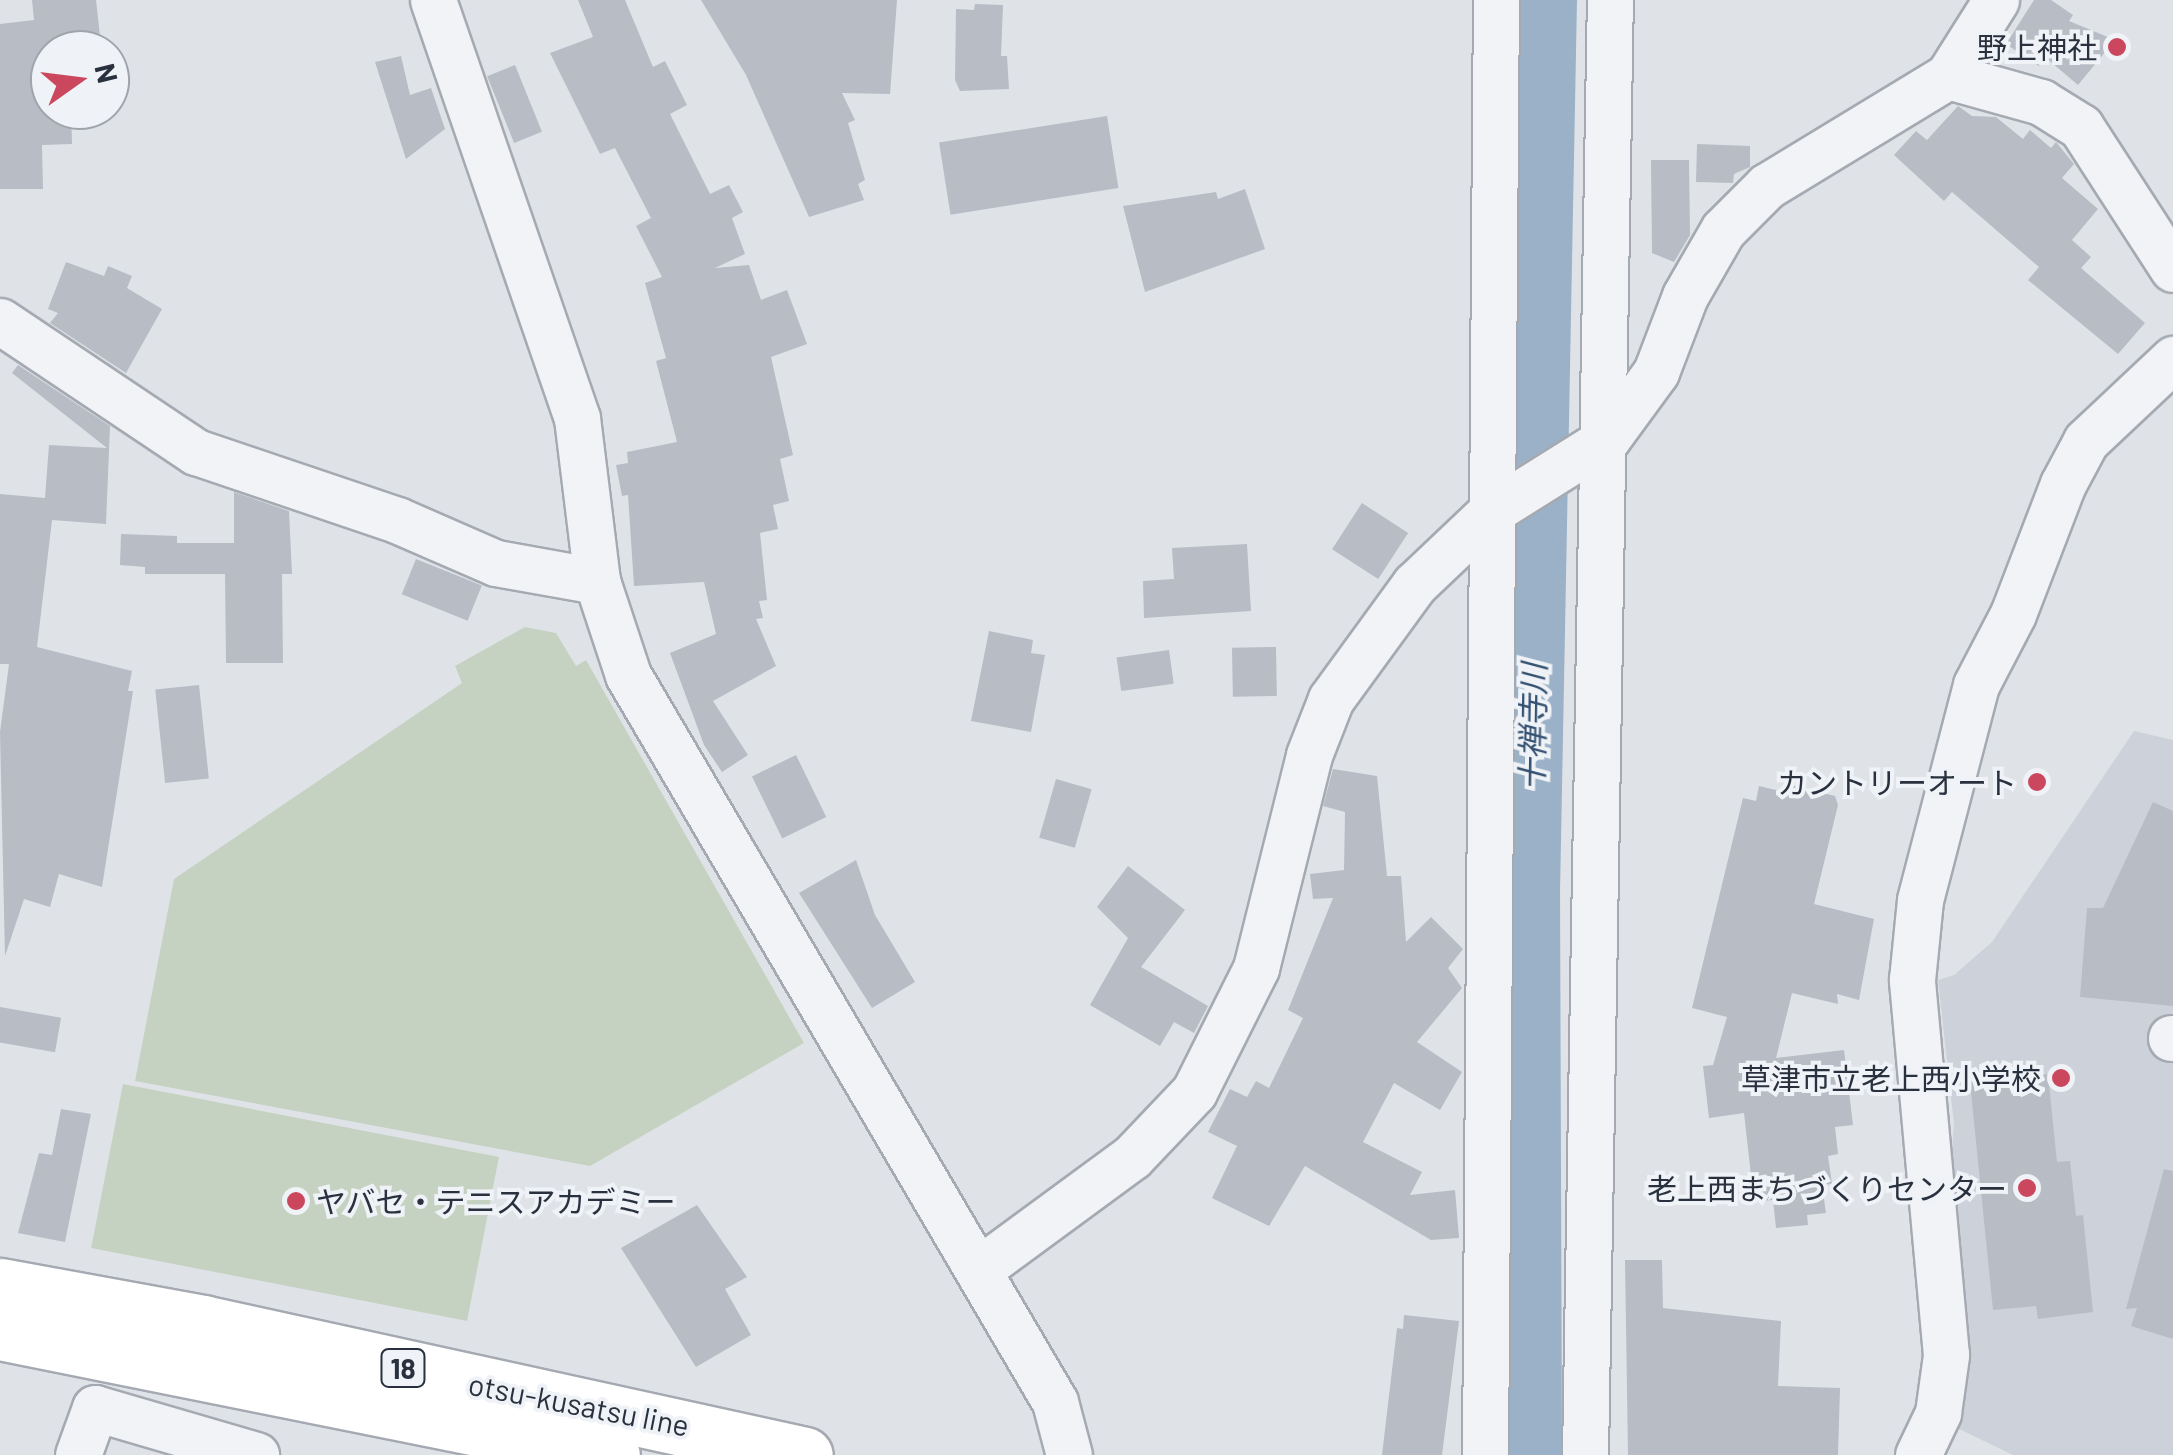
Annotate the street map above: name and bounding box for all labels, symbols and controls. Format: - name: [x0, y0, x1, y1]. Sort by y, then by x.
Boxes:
- place label: 野上神社: [1977, 29, 2097, 65]
- north arrow: [30, 30, 130, 130]
- marker: 野上神社: [2106, 36, 2128, 58]
- text: N: [88, 60, 126, 86]
- water label: 十禅寺川: [1512, 663, 1552, 791]
- place label: カントリーオート: [1777, 764, 2017, 800]
- marker: カントリーオート: [2026, 771, 2048, 793]
- place label: 草津市立老上西小学校: [1741, 1060, 2041, 1096]
- marker: 草津市立老上西小学校: [2050, 1067, 2072, 1089]
- place label: 老上西まちづくりセンター: [1647, 1170, 2007, 1206]
- marker: 老上西まちづくりセンター: [2016, 1177, 2038, 1199]
- place label: ヤバセ・テニスアカデミー: [316, 1183, 676, 1219]
- marker: ヤバセ・テニスアカデミー: [285, 1190, 307, 1212]
- road number: 18: [378, 1345, 428, 1391]
- street label: otsu-kusatsu line: [466, 1365, 692, 1443]

